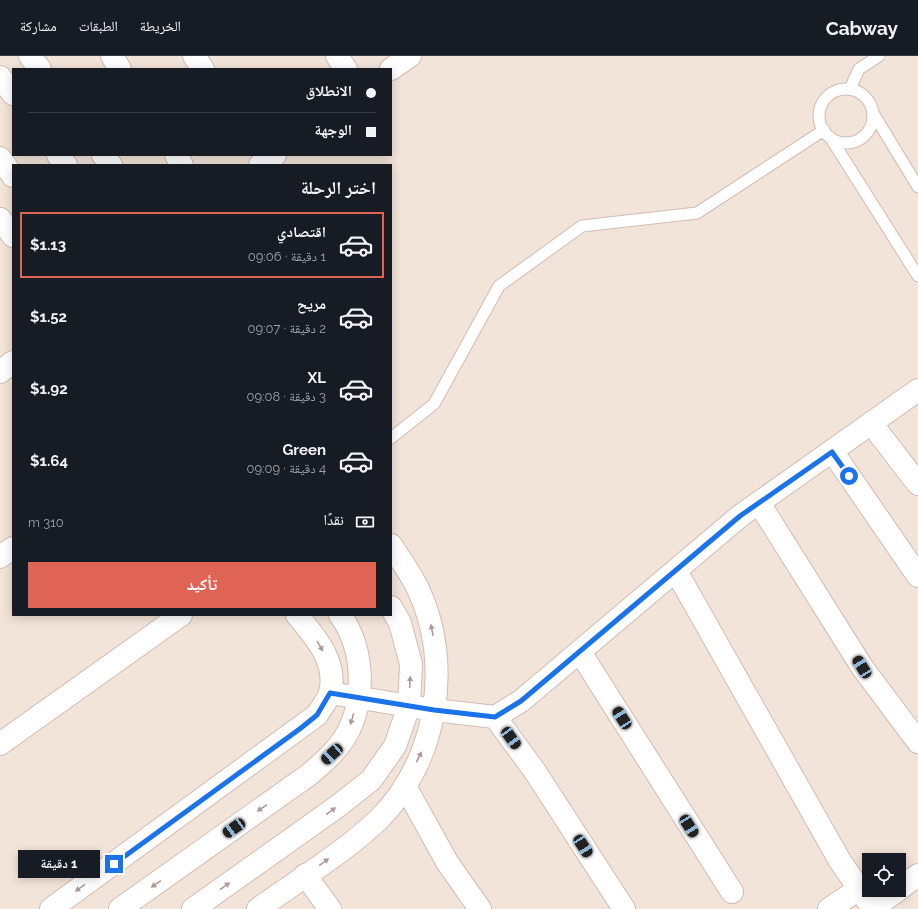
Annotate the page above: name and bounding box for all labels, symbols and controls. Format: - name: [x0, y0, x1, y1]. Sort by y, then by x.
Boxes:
- text: Cabway: [826, 17, 898, 39]
- text: مشاركة: [20, 18, 57, 34]
- text: الطبقات: [79, 18, 118, 34]
- text: الخريطة: [140, 18, 181, 34]
- text: الانطلاق: [306, 82, 352, 100]
- text: الوجهة: [314, 121, 352, 139]
- text: اختر الرحلة: [301, 177, 376, 198]
- text: اقتصادي: [277, 223, 326, 241]
- icon: car: [338, 227, 374, 263]
- text: $1.13: [30, 236, 66, 254]
- text: 1 دقيقة · 09:06: [248, 249, 326, 264]
- text: مريح: [297, 295, 326, 313]
- icon: car: [338, 299, 374, 335]
- text: $1.52: [30, 308, 67, 326]
- text: 2 دقيقة · 09:07: [248, 321, 326, 336]
- text: XL: [308, 369, 326, 387]
- icon: car: [338, 371, 374, 407]
- text: $1.92: [30, 380, 68, 398]
- text: 3 دقيقة · 09:08: [247, 389, 326, 404]
- text: Green: [282, 441, 326, 459]
- icon: car: [338, 443, 374, 479]
- text: $1.64: [30, 452, 68, 470]
- text: 4 دقيقة · 09:09: [246, 461, 326, 476]
- route start: [840, 467, 858, 485]
- text: نقدًا: [323, 511, 344, 529]
- icon: cash: [354, 511, 376, 533]
- text: 310 m: [28, 515, 64, 530]
- button: تأكيد: [28, 562, 376, 608]
- one-way arrow: [428, 624, 434, 636]
- one-way arrow: [317, 640, 324, 652]
- car: [851, 654, 873, 680]
- one-way arrow: [406, 676, 413, 688]
- car: [610, 705, 634, 731]
- one-way arrow: [349, 713, 355, 725]
- car: [499, 725, 523, 751]
- car: [319, 742, 345, 766]
- one-way arrow: [416, 752, 423, 763]
- one-way arrow: [257, 804, 267, 812]
- one-way arrow: [325, 807, 336, 815]
- car: [678, 813, 700, 839]
- car: [221, 816, 247, 840]
- car: [571, 833, 595, 859]
- callout: 1 دقيقة: [18, 850, 100, 878]
- map controls: [862, 853, 906, 897]
- button: locate: [862, 853, 906, 897]
- route end: [105, 855, 123, 873]
- text: 1 دقيقة: [41, 856, 77, 871]
- one-way arrow: [318, 858, 329, 866]
- one-way arrow: [151, 880, 161, 888]
- one-way arrow: [220, 882, 230, 890]
- one-way arrow: [75, 884, 85, 892]

